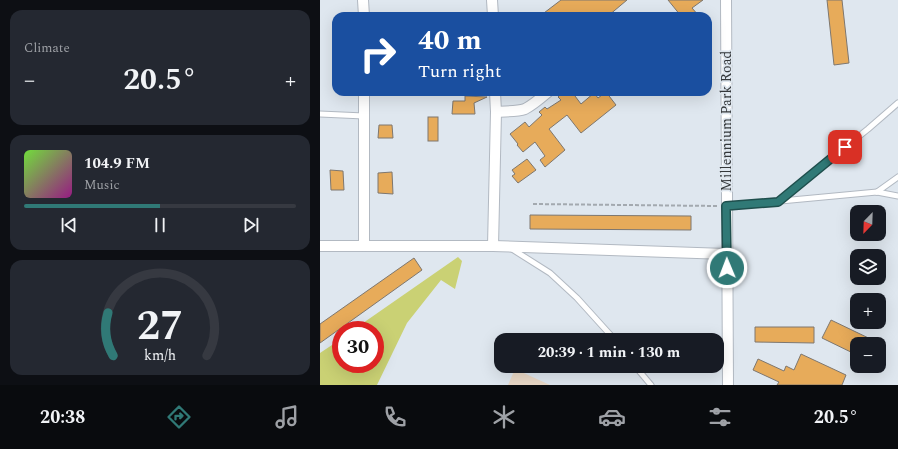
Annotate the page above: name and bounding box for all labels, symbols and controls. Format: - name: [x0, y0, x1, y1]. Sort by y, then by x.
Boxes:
- text: 40 m: [418, 19, 482, 62]
- icon: right: [352, 28, 404, 80]
- text: Climate: [24, 38, 70, 58]
- street label: Millennium Park Road: [716, 50, 737, 191]
- text: 20.5°: [123, 57, 197, 103]
- text: Turn right: [418, 58, 501, 85]
- text: −: [24, 64, 35, 97]
- text: +: [285, 64, 296, 97]
- pin: [828, 130, 862, 164]
- icon: arrive: [834, 136, 856, 158]
- text: 104.9 FM: [84, 152, 150, 175]
- text: Music: [84, 175, 120, 195]
- north arrow: [850, 205, 886, 241]
- map controls: [850, 205, 886, 373]
- icon: previous: [58, 214, 80, 236]
- icon: pause: [149, 214, 171, 236]
- icon: next: [240, 214, 262, 236]
- position arrow: [706, 247, 748, 289]
- button: layers: [850, 249, 886, 285]
- button: +: [850, 293, 886, 329]
- text: 27: [137, 294, 183, 357]
- speed limit sign: 30: [332, 321, 384, 373]
- button: −: [850, 337, 886, 373]
- text: 20:39 · 1 min · 130 m: [538, 341, 680, 364]
- text: km/h: [144, 344, 176, 366]
- icon: directions: [165, 403, 193, 431]
- icon: music: [273, 403, 301, 431]
- icon: phone: [381, 403, 409, 431]
- icon: climate: [490, 403, 518, 431]
- icon: car: [598, 403, 626, 431]
- icon: filters: [706, 403, 734, 431]
- text: 20:38: [40, 404, 85, 431]
- text: 20.5°: [814, 404, 858, 431]

